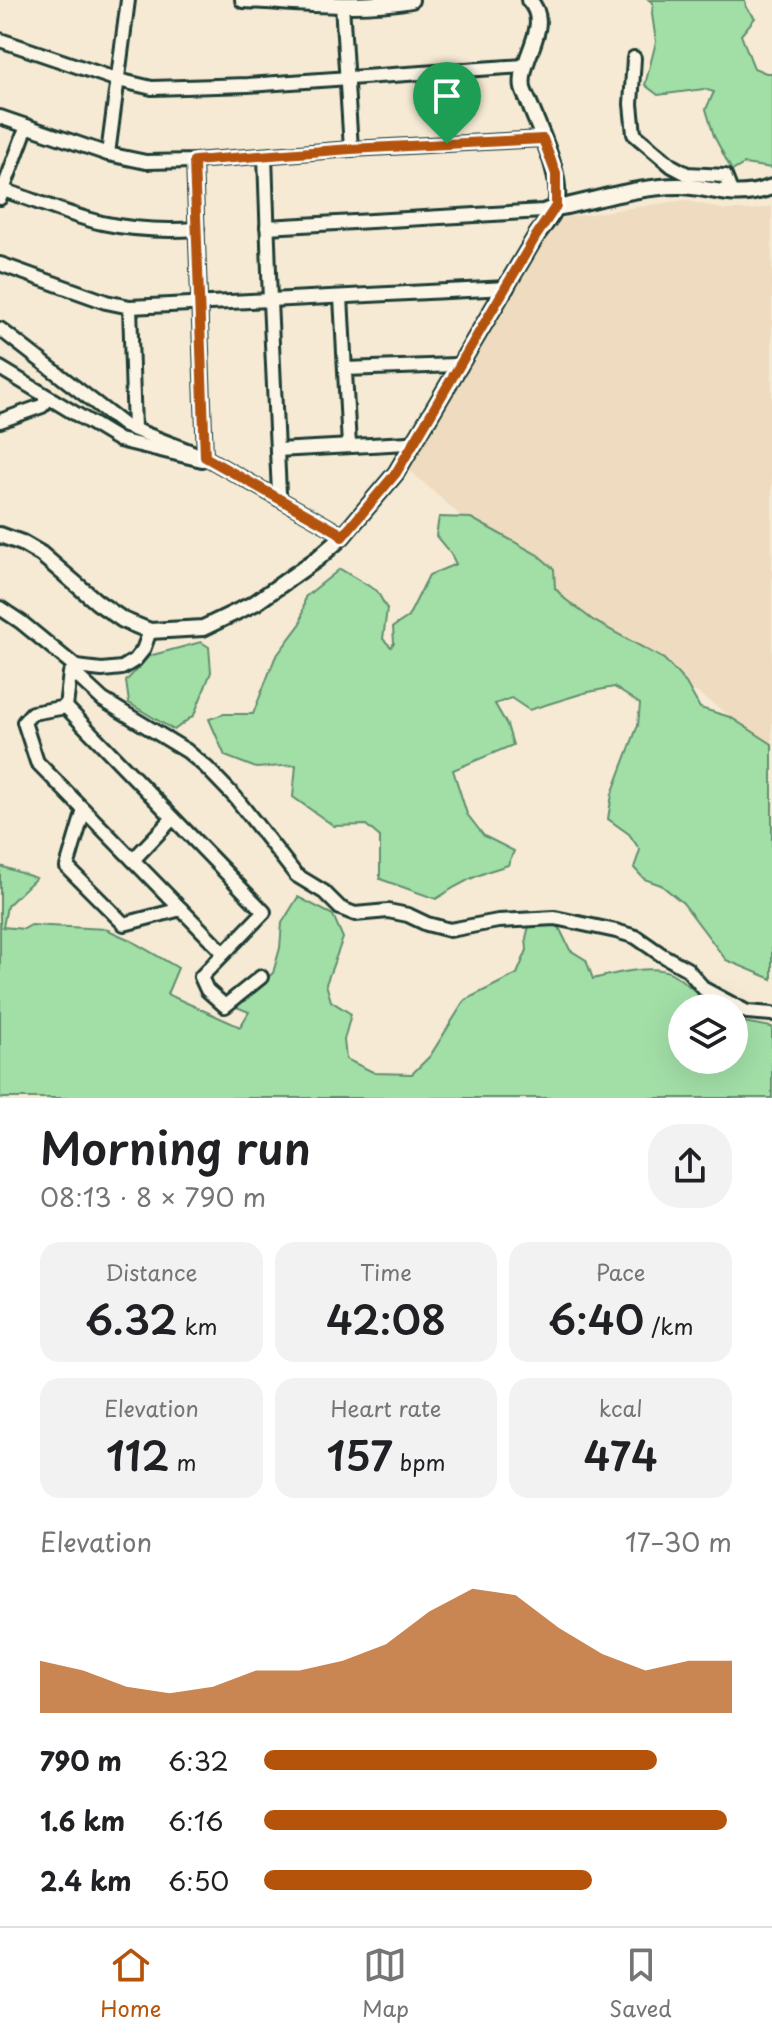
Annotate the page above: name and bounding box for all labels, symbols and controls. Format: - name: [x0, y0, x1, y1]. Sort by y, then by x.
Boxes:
- pin: [413, 62, 481, 144]
- icon: arrive: [425, 74, 469, 118]
- map controls: [668, 994, 748, 1074]
- button: layers: [668, 994, 748, 1074]
- text: Morning run: [40, 1114, 311, 1180]
- button: share: [648, 1124, 732, 1208]
- text: 08:13 · 8 × 790 m: [40, 1177, 266, 1216]
- text: Distance: [105, 1255, 197, 1288]
- text: Time: [360, 1255, 412, 1288]
- text: Pace: [596, 1255, 645, 1288]
- text: 6.32: [85, 1288, 177, 1349]
- text: 42:08: [326, 1288, 446, 1349]
- text: 6:40: [548, 1288, 644, 1349]
- text: km: [177, 1309, 218, 1342]
- text: /km: [644, 1309, 693, 1342]
- text: Elevation: [104, 1391, 199, 1424]
- text: Heart rate: [330, 1391, 442, 1424]
- text: kcal: [599, 1391, 643, 1424]
- text: 112: [106, 1424, 169, 1485]
- text: 157: [327, 1424, 393, 1485]
- text: 474: [583, 1424, 658, 1485]
- text: m: [169, 1445, 197, 1478]
- text: bpm: [393, 1445, 445, 1478]
- text: Elevation: [40, 1522, 152, 1561]
- text: 17–30 m: [625, 1522, 732, 1561]
- text: 790 m: [40, 1741, 122, 1780]
- text: 6:32: [168, 1741, 229, 1780]
- text: 1.6 km: [40, 1801, 125, 1840]
- text: 6:16: [168, 1801, 224, 1840]
- text: 2.4 km: [40, 1861, 132, 1900]
- text: 6:50: [168, 1861, 229, 1900]
- tab: Home: [100, 1943, 161, 2024]
- tab: Map: [362, 1943, 409, 2024]
- tab: Saved: [609, 1943, 672, 2024]

